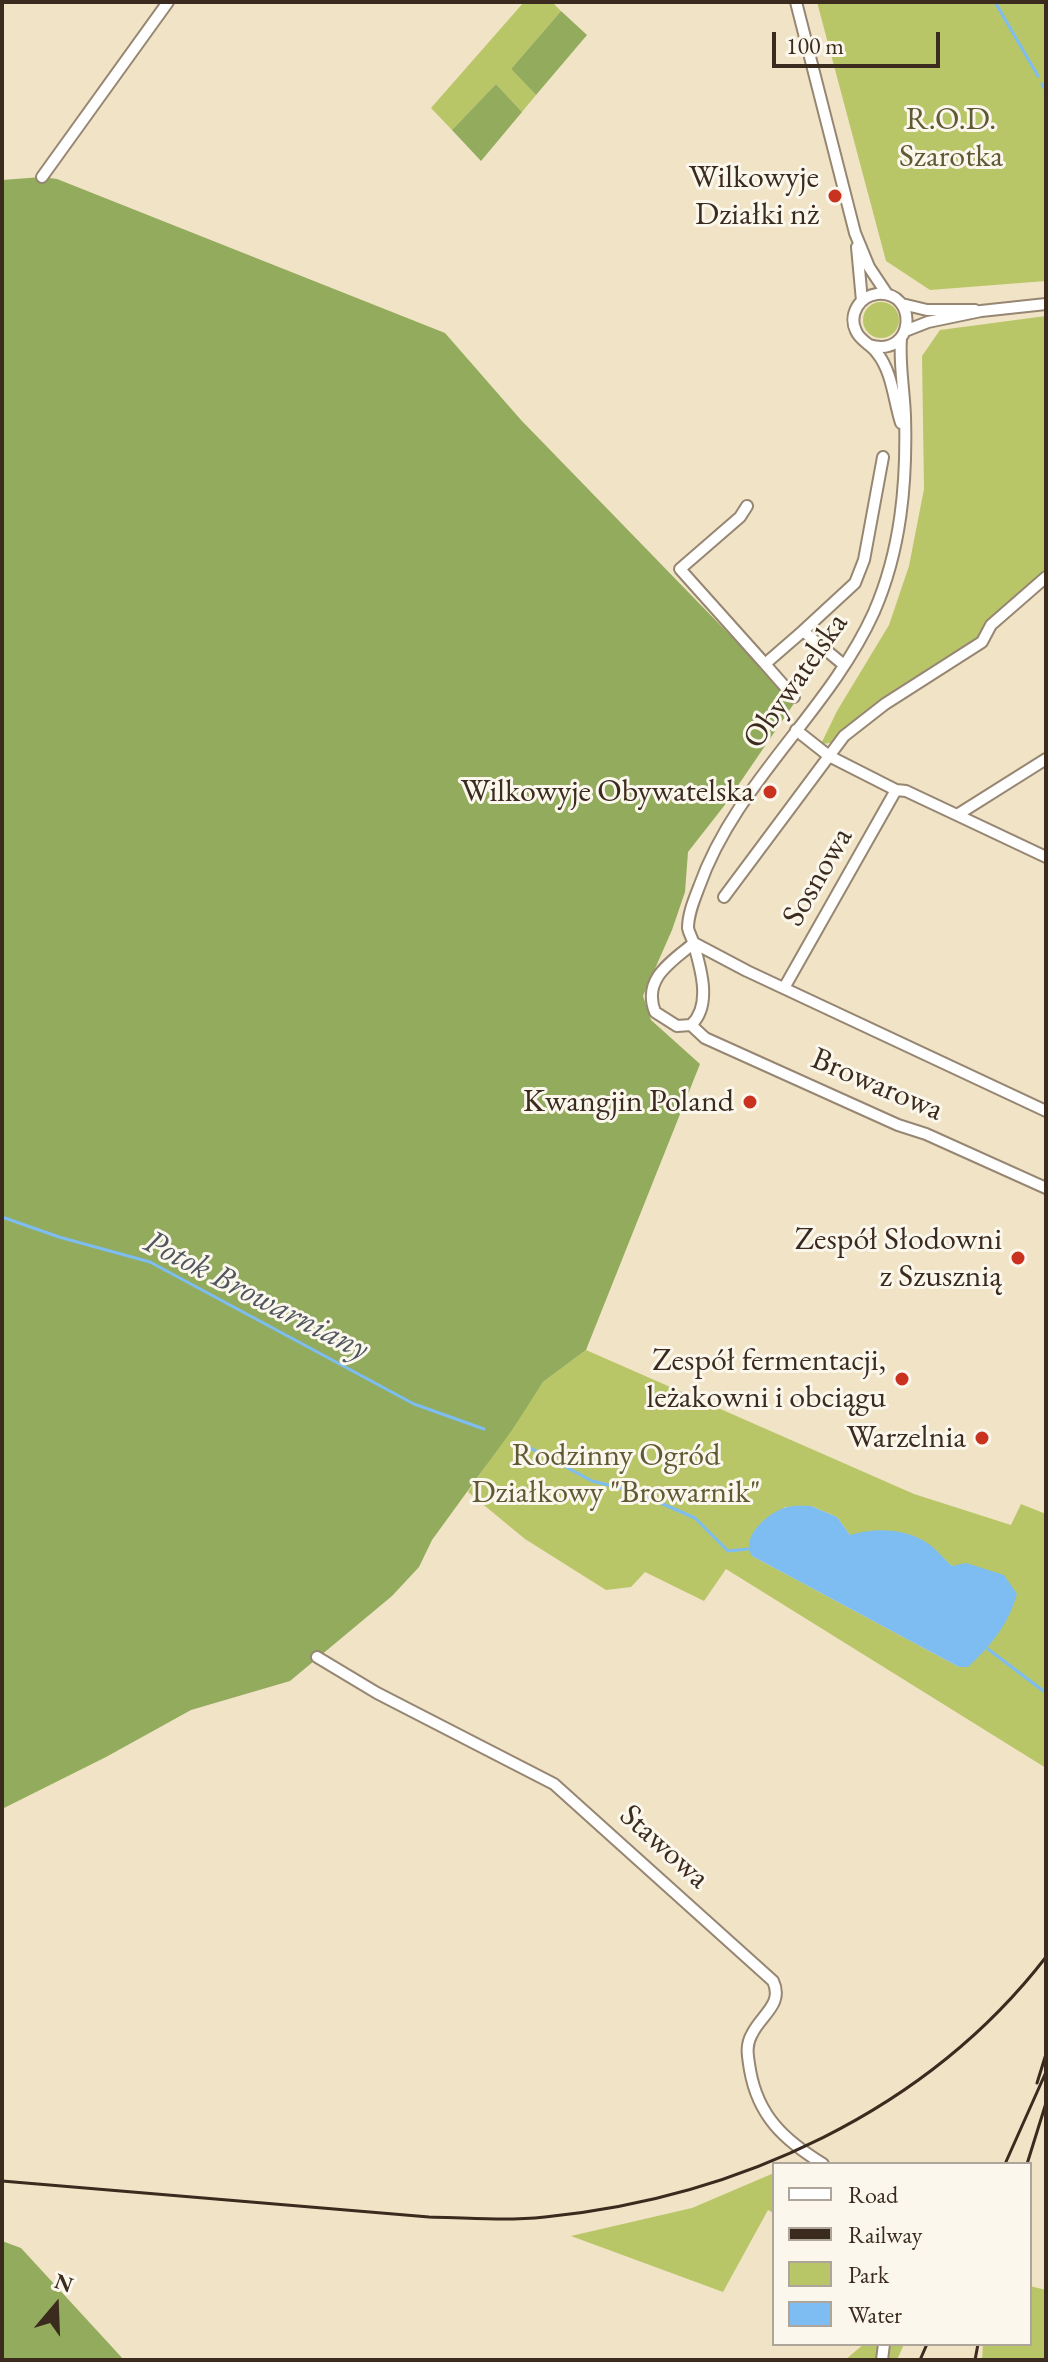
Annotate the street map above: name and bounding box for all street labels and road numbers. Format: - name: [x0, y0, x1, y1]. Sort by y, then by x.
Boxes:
- street label: Obywatelska: [735, 606, 857, 756]
- street label: Sosnowa: [774, 821, 862, 933]
- street label: Browarowa: [805, 1040, 949, 1130]
- street label: Stawowa: [611, 1797, 717, 1897]

